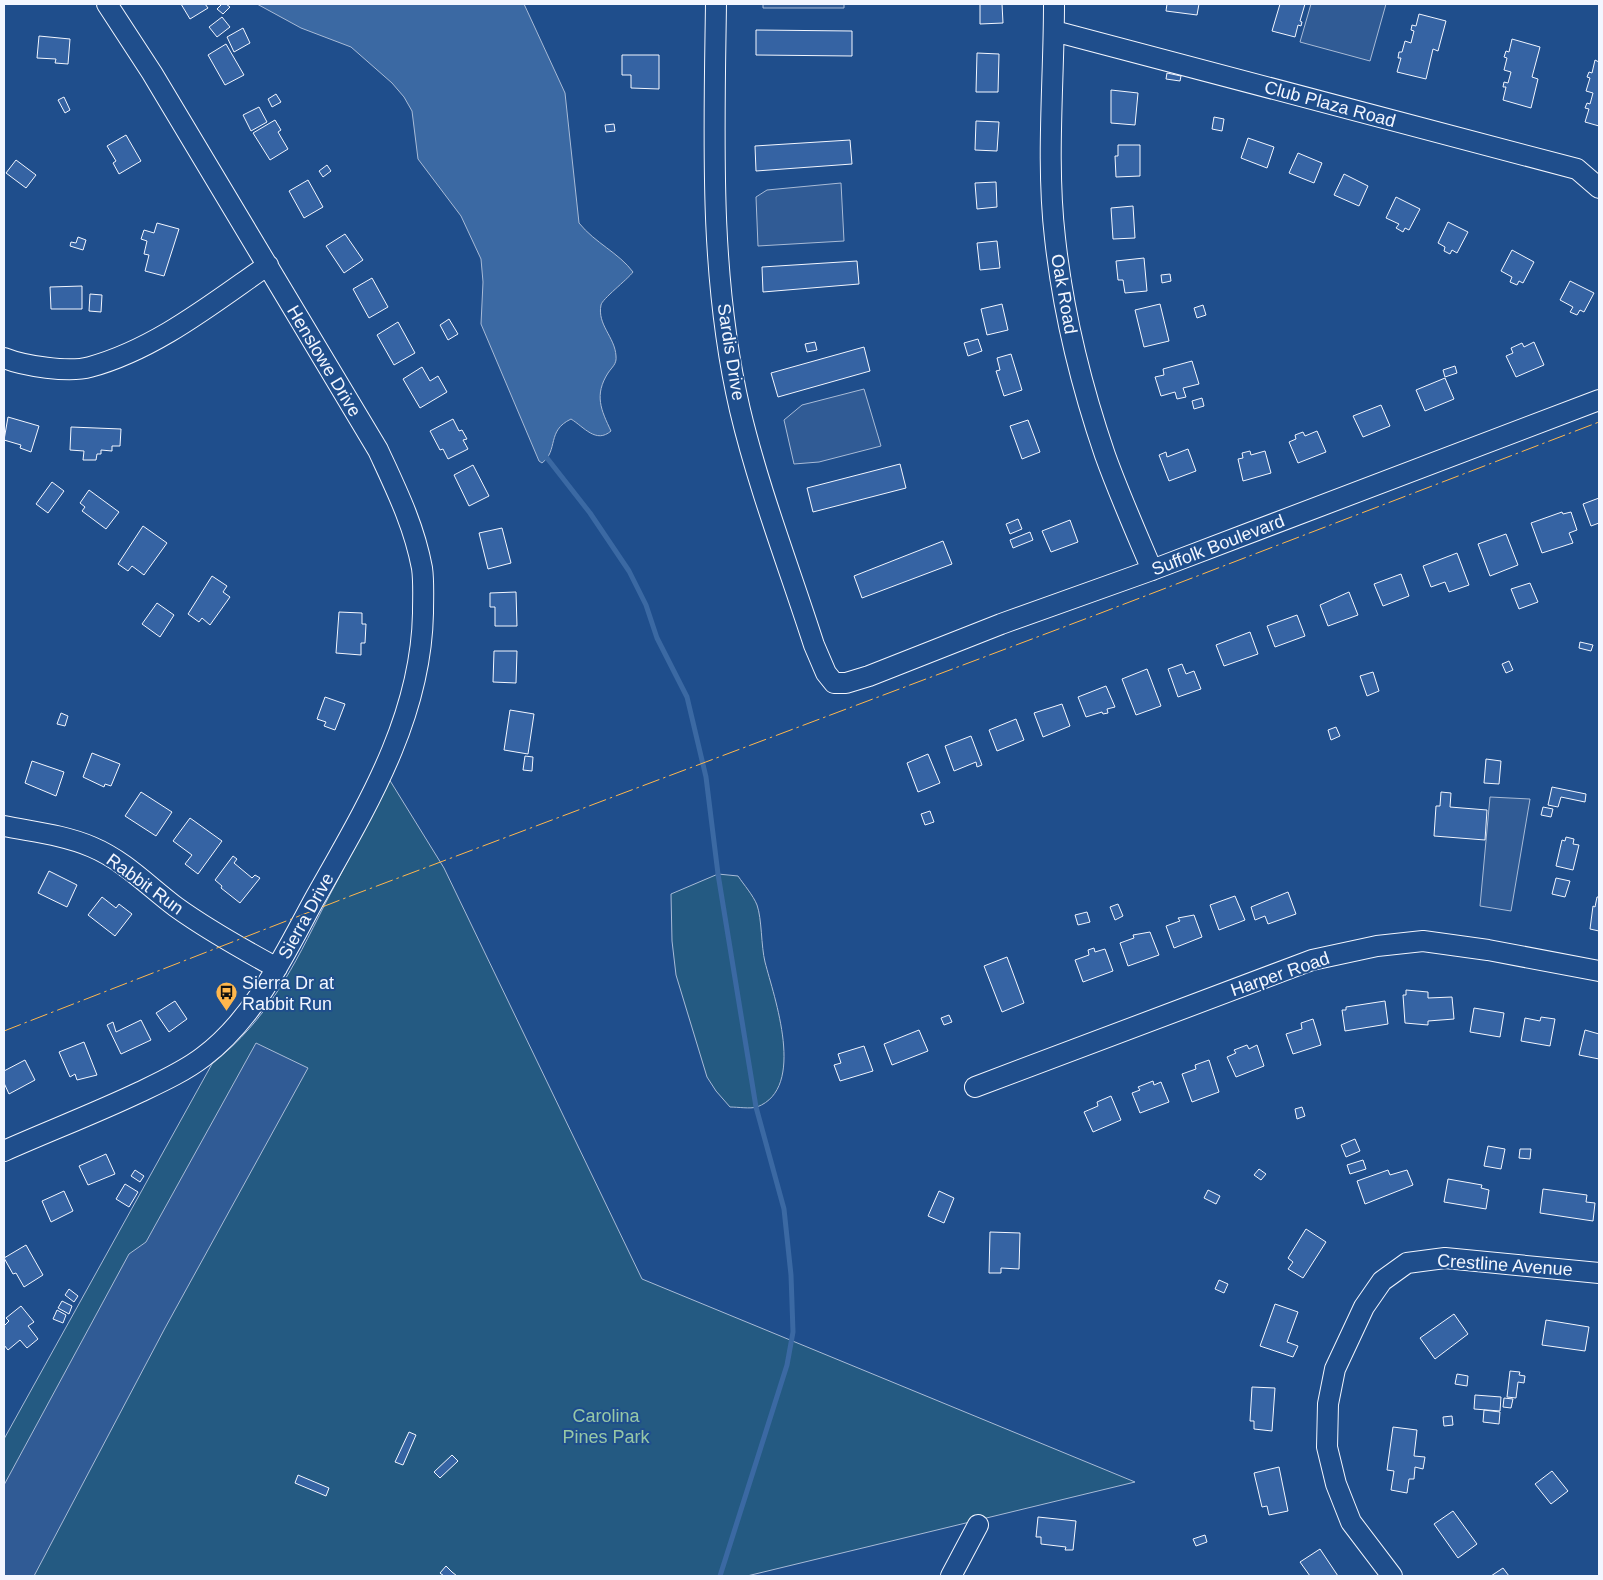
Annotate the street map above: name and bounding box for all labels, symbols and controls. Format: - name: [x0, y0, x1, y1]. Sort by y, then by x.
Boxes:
- street label: Club Plaza Road: [1262, 77, 1398, 131]
- street label: Oak Road: [1047, 252, 1081, 336]
- street label: Henslowe Drive: [283, 302, 365, 420]
- street label: Sardis Drive: [713, 302, 749, 402]
- street label: Suffolk Boulevard: [1149, 510, 1287, 580]
- street label: Rabbit Run: [103, 849, 187, 919]
- street label: Sierra Drive: [274, 870, 338, 962]
- street label: Harper Road: [1228, 948, 1332, 1000]
- place label: Sierra Dr at Rabbit Run: [242, 973, 334, 1014]
- bus stop icon: Sierra Dr at Rabbit Run: [214, 981, 238, 1012]
- street label: Crestline Avenue: [1437, 1250, 1573, 1280]
- park label: Carolina Pines Park: [562, 1406, 651, 1447]

